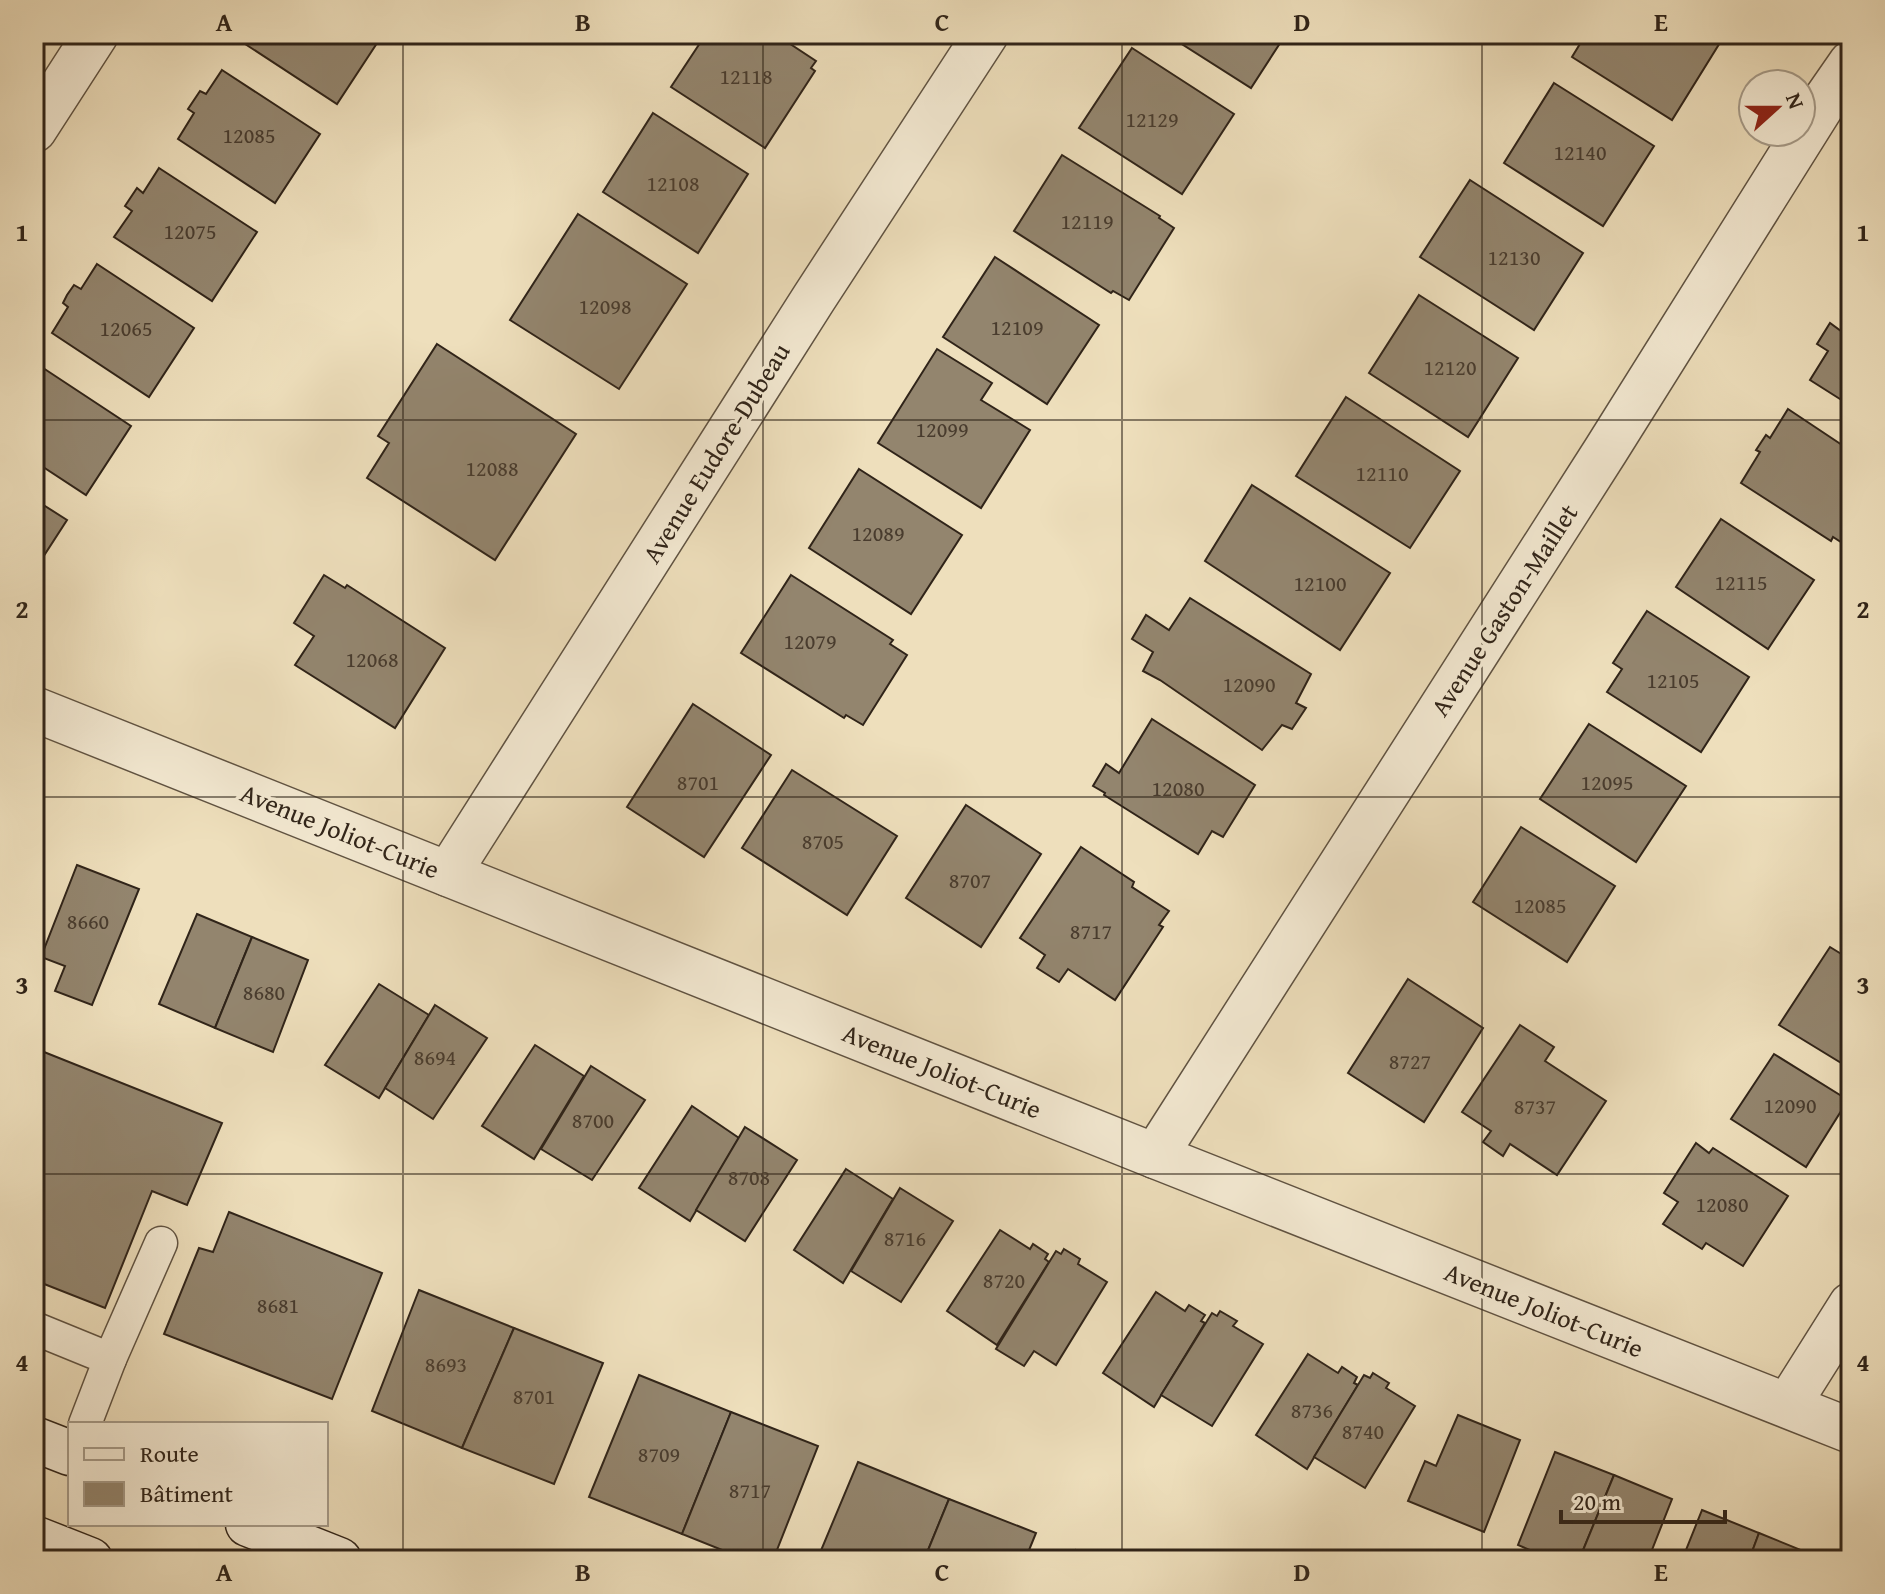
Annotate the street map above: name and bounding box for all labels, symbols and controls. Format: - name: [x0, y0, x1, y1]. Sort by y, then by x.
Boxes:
- text: A: [216, 2, 233, 41]
- text: B: [575, 2, 591, 41]
- text: C: [935, 2, 949, 41]
- text: D: [1294, 2, 1310, 41]
- text: E: [1654, 2, 1668, 41]
- house number: 12118: [720, 60, 772, 92]
- north arrow: [1737, 68, 1817, 148]
- text: N: [1778, 88, 1813, 114]
- house number: 12129: [1126, 103, 1178, 135]
- house number: 12085: [223, 119, 275, 151]
- house number: 12140: [1554, 136, 1606, 168]
- house number: 12108: [647, 167, 699, 199]
- house number: 12119: [1061, 205, 1113, 237]
- text: 1: [15, 212, 29, 251]
- text: 1: [1856, 212, 1870, 251]
- house number: 12075: [164, 215, 216, 247]
- house number: 12130: [1488, 241, 1540, 273]
- house number: 12098: [579, 290, 631, 322]
- house number: 12109: [991, 311, 1043, 343]
- house number: 12065: [100, 312, 152, 344]
- street label: Avenue Eudore-Dubeau: [632, 335, 799, 570]
- house number: 12120: [1424, 351, 1476, 383]
- house number: 12099: [916, 413, 968, 445]
- house number: 12088: [466, 452, 518, 484]
- house number: 12110: [1356, 457, 1408, 489]
- street label: Avenue Gaston-Maillet: [1420, 496, 1587, 724]
- house number: 12089: [852, 517, 904, 549]
- house number: 12115: [1715, 566, 1767, 598]
- house number: 12100: [1294, 567, 1346, 599]
- text: 2: [15, 589, 29, 628]
- text: 2: [1856, 589, 1870, 628]
- house number: 12079: [784, 625, 836, 657]
- house number: 12068: [346, 643, 398, 675]
- house number: 12105: [1647, 664, 1699, 696]
- house number: 12090: [1223, 668, 1275, 700]
- house number: 8701: [677, 766, 719, 798]
- house number: 12095: [1581, 766, 1633, 798]
- house number: 12080: [1152, 772, 1204, 804]
- street label: Avenue Joliot-Curie: [235, 773, 446, 888]
- house number: 8705: [802, 825, 844, 857]
- house number: 8707: [949, 864, 991, 896]
- house number: 12085: [1514, 889, 1566, 921]
- house number: 8660: [67, 905, 109, 937]
- house number: 8717: [1070, 915, 1112, 947]
- text: 3: [15, 965, 29, 1004]
- text: 3: [1856, 965, 1870, 1004]
- house number: 8680: [243, 976, 285, 1008]
- street label: Avenue Joliot-Curie: [837, 1013, 1048, 1128]
- house number: 8694: [414, 1041, 456, 1073]
- house number: 8727: [1389, 1045, 1431, 1077]
- house number: 12090: [1764, 1089, 1816, 1121]
- house number: 8737: [1514, 1090, 1556, 1122]
- house number: 8700: [572, 1104, 614, 1136]
- house number: 8708: [728, 1161, 770, 1193]
- house number: 12080: [1696, 1188, 1748, 1220]
- house number: 8716: [884, 1222, 926, 1254]
- street label: Avenue Joliot-Curie: [1439, 1252, 1650, 1367]
- house number: 8720: [983, 1264, 1025, 1296]
- house number: 8681: [257, 1289, 299, 1321]
- text: 4: [15, 1342, 29, 1381]
- text: 4: [1856, 1342, 1870, 1381]
- house number: 8693: [425, 1348, 467, 1380]
- house number: 8701: [513, 1380, 555, 1412]
- house number: 8736: [1291, 1394, 1333, 1426]
- house number: 8740: [1342, 1415, 1384, 1447]
- legend: [68, 1422, 328, 1526]
- text: Route: [140, 1436, 199, 1471]
- house number: 8709: [638, 1438, 680, 1470]
- house number: 8717: [729, 1474, 771, 1506]
- scale bar: [1561, 1474, 1725, 1524]
- text: Bâtiment: [140, 1476, 234, 1511]
- text: 20 m: [1573, 1484, 1621, 1519]
- text: A: [216, 1552, 233, 1591]
- text: B: [575, 1552, 591, 1591]
- text: C: [935, 1552, 949, 1591]
- text: D: [1294, 1552, 1310, 1591]
- text: E: [1654, 1552, 1668, 1591]

